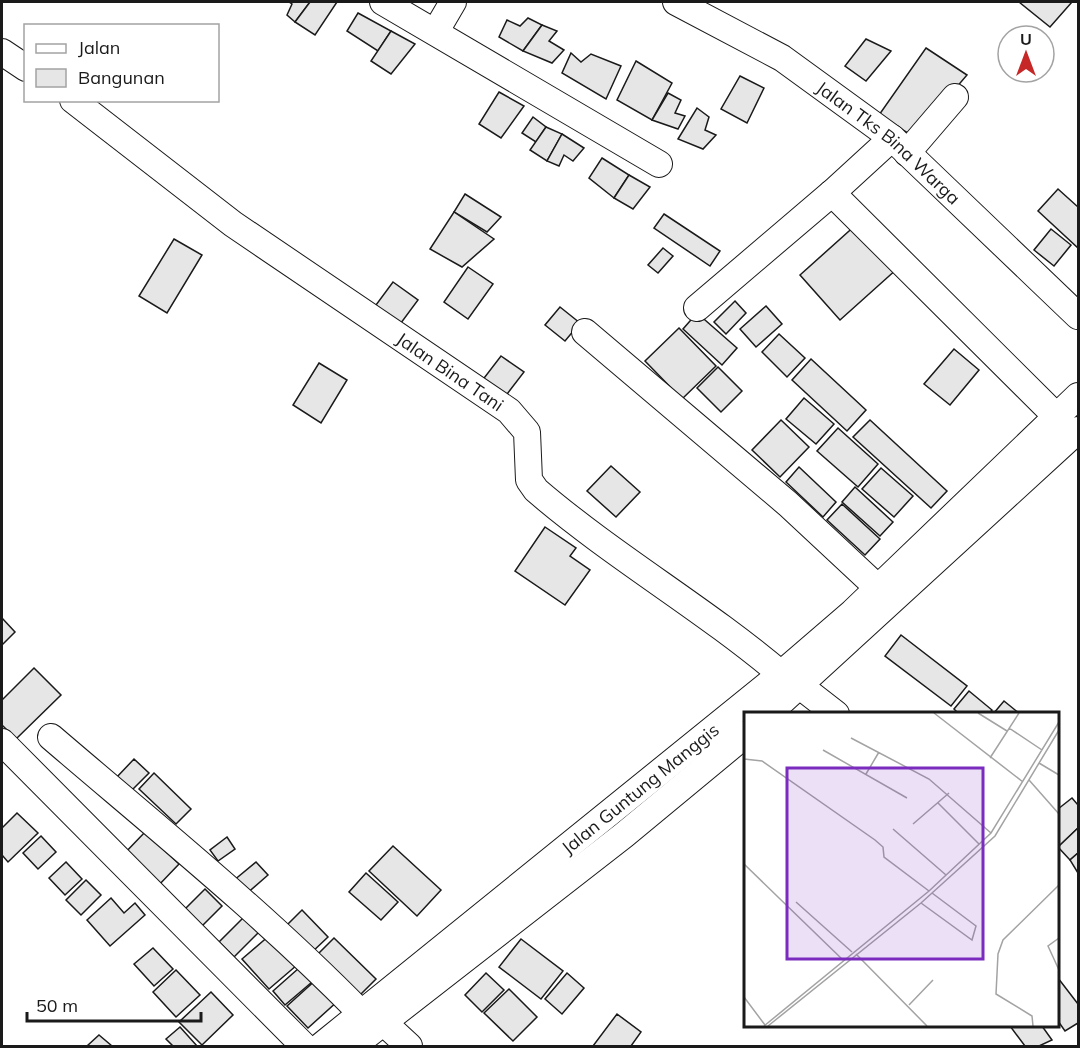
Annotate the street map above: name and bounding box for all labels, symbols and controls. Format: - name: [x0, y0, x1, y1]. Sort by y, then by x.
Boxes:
- legend: [24, 24, 219, 102]
- north arrow: [996, 24, 1056, 84]
- text: U: [1020, 29, 1032, 49]
- text: Jalan: [78, 36, 120, 59]
- text: Bangunan: [78, 66, 165, 89]
- street label: Jalan Tks Bina Warga: [812, 75, 966, 209]
- street label: Jalan Bina Tani: [392, 327, 509, 416]
- inset map: [744, 712, 1059, 1027]
- street label: Jalan Guntung Manggis: [556, 718, 723, 859]
- scale bar: [27, 985, 201, 1023]
- text: 50 m: [36, 994, 78, 1017]

